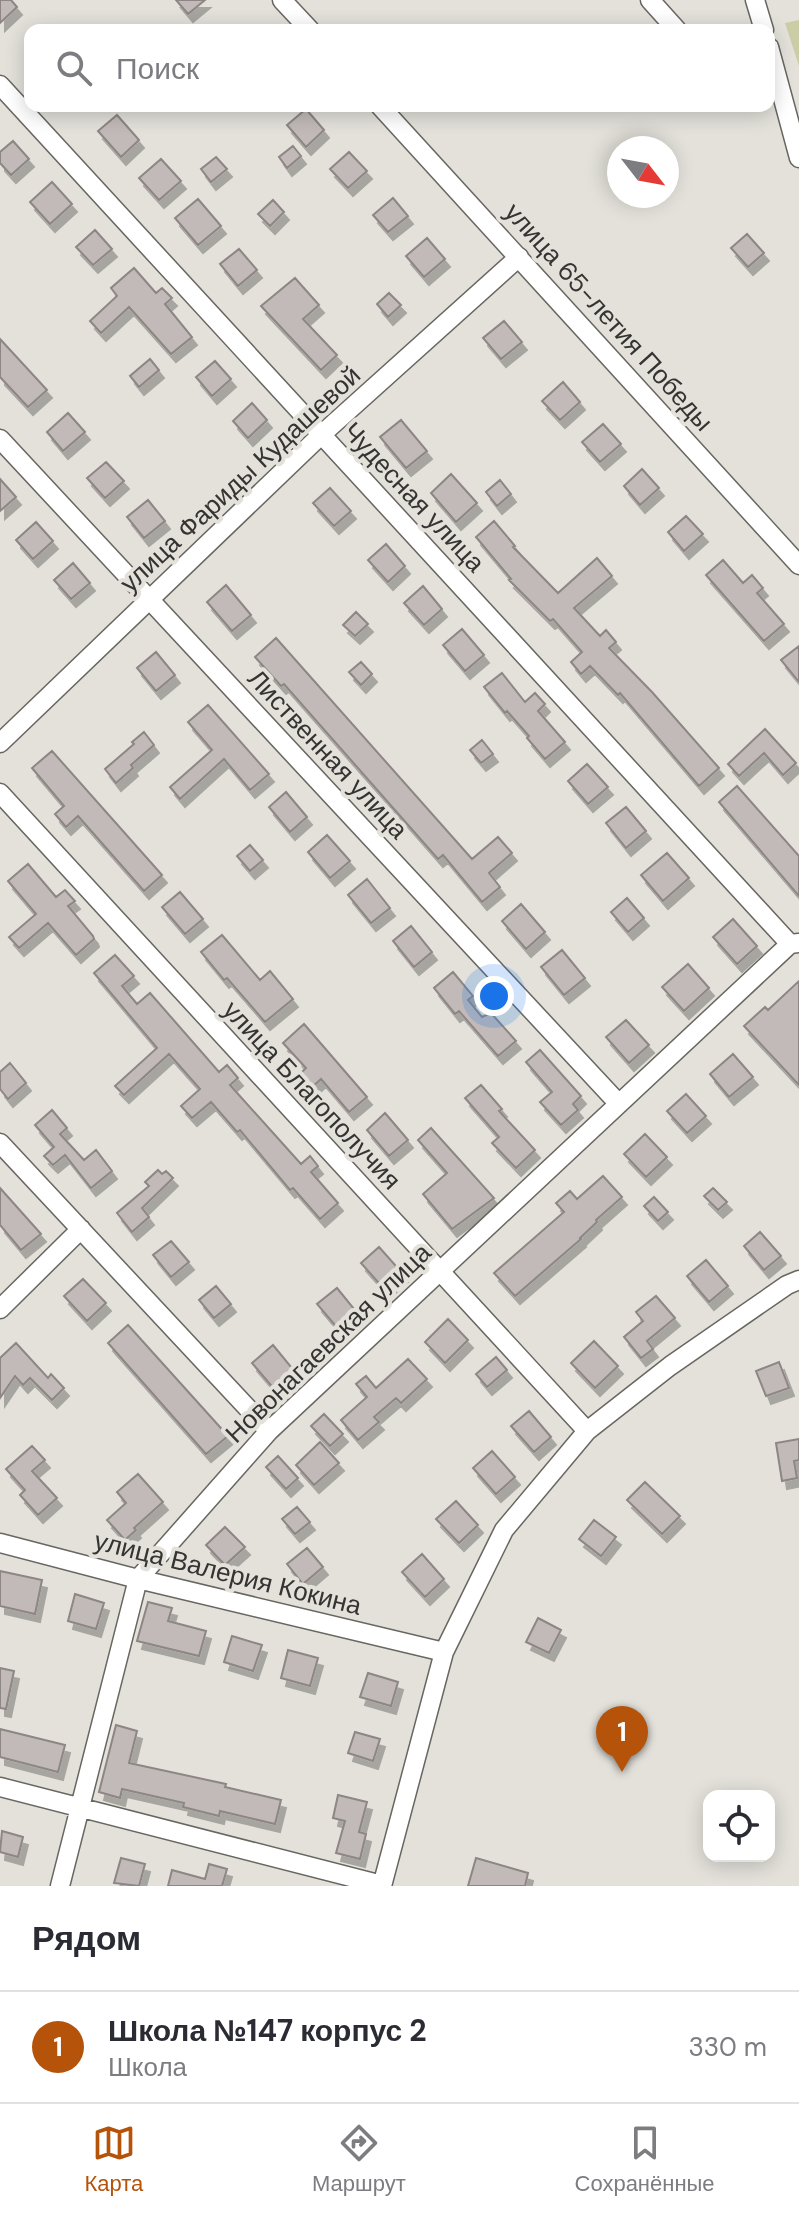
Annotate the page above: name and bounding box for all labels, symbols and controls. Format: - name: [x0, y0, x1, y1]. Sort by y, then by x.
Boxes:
- search box: [24, 24, 775, 112]
- icon: search: [52, 46, 96, 90]
- text: Поиск: [116, 49, 199, 88]
- north arrow: [607, 136, 679, 208]
- street label: улица 65-летия Победы: [497, 196, 721, 438]
- street label: улица Фариды Кудашевой: [112, 358, 368, 600]
- street label: Чудесная улица: [336, 415, 493, 580]
- street label: Лиственная улица: [241, 662, 416, 846]
- your location: [474, 976, 514, 1016]
- street label: улица Благополучия: [216, 993, 408, 1197]
- street label: Новонагаевская улица: [218, 1235, 438, 1450]
- street label: улица Валерия Кокина: [91, 1523, 366, 1623]
- pin: 1: [596, 1706, 648, 1772]
- map controls: [703, 1790, 775, 1862]
- button: locate: [703, 1790, 775, 1862]
- text: Рядом: [32, 1916, 141, 1961]
- text: Школа №147 корпус 2: [108, 2011, 427, 2050]
- text: 1: [53, 2030, 63, 2064]
- text: 330 m: [688, 2030, 767, 2064]
- text: Школа: [108, 2050, 187, 2084]
- tab: Карта: [84, 2121, 143, 2198]
- tab: Маршрут: [312, 2121, 406, 2198]
- tab: Сохранённые: [575, 2121, 715, 2198]

